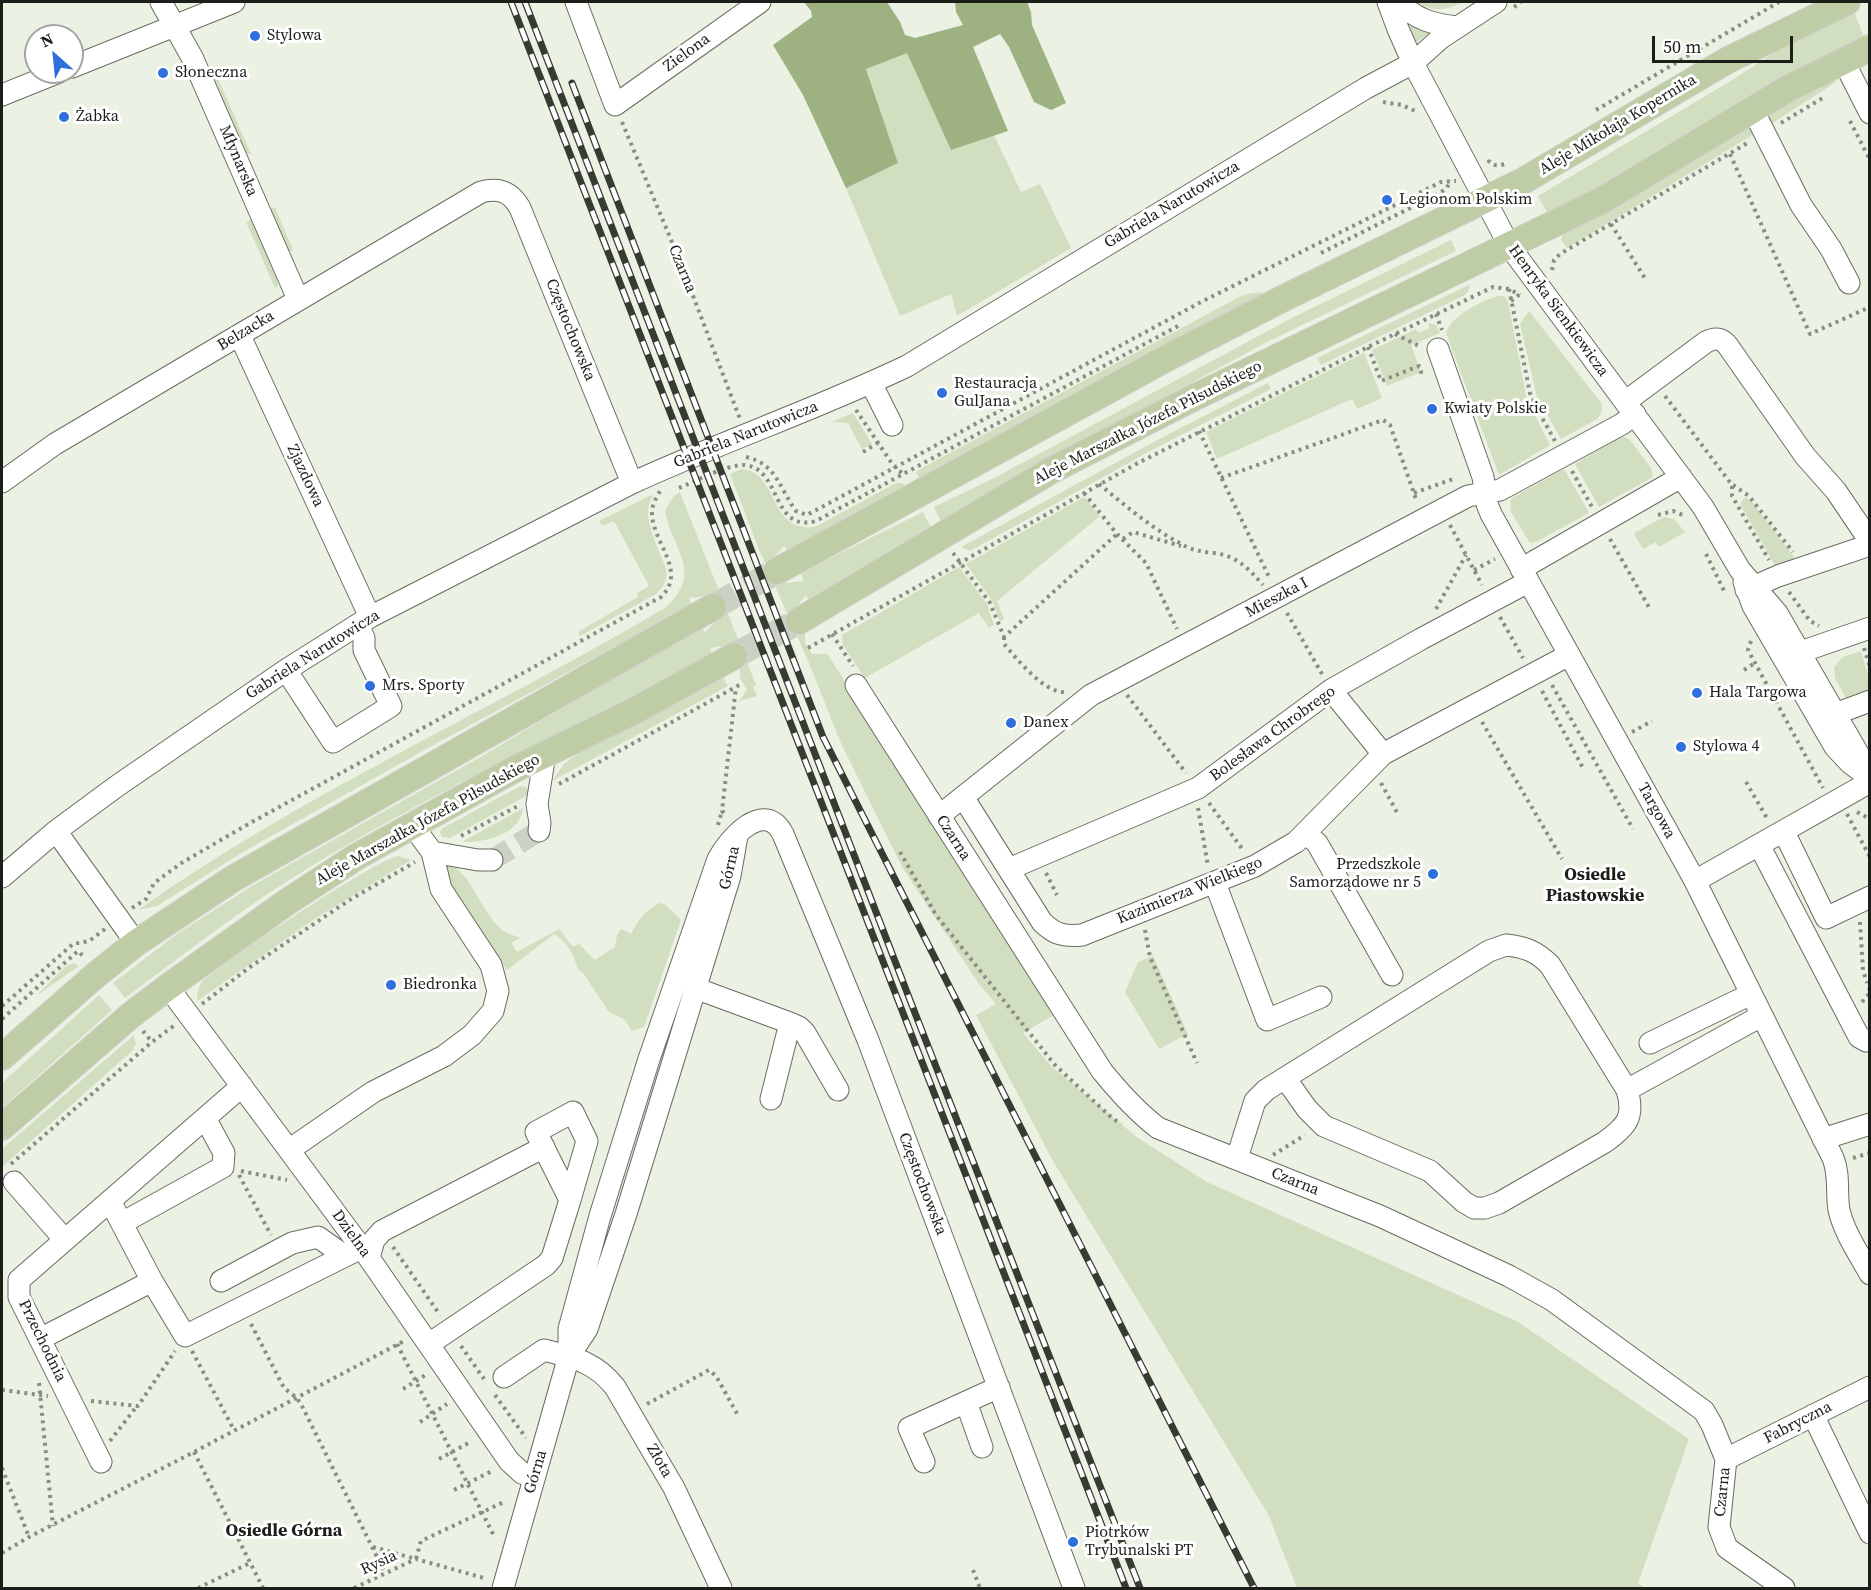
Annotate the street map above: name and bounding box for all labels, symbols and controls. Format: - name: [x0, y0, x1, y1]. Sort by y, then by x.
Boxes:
- north arrow: [24, 24, 84, 84]
- scale bar: [1655, 24, 1796, 62]
- place label: Stylowa: [267, 26, 322, 46]
- text: N: [37, 27, 57, 52]
- marker: Stylowa: [248, 29, 262, 43]
- street label: Zielona: [660, 30, 714, 76]
- text: 50 m: [1663, 34, 1701, 59]
- place label: Słoneczna: [175, 63, 247, 83]
- marker: Słoneczna: [156, 66, 170, 80]
- street label: Aleje Mikołaja Kopernika: [1536, 70, 1700, 180]
- place label: Żabka: [76, 107, 119, 127]
- marker: Żabka: [57, 110, 71, 124]
- street label: Młynarska: [214, 123, 262, 199]
- street label: Gabriela Narutowicza: [1101, 157, 1243, 253]
- place label: Legionom Polskim: [1399, 190, 1532, 210]
- marker: Legionom Polskim: [1380, 193, 1394, 207]
- street label: Henryka Sienkiewicza: [1504, 241, 1612, 381]
- street label: Czarna: [664, 242, 700, 296]
- street label: Częstochowska: [541, 276, 599, 384]
- street label: Belzacka: [214, 307, 278, 355]
- street label: Aleje Marszałka Józefa Piłsudskiego: [1031, 357, 1265, 489]
- place label: Restauracja GulJana: [954, 374, 1037, 412]
- marker: Restauracja GulJana: [935, 386, 949, 400]
- street label: Gabriela Narutowicza: [671, 397, 821, 473]
- place label: Kwiaty Polskie: [1444, 399, 1547, 419]
- marker: Kwiaty Polskie: [1425, 402, 1439, 416]
- street label: Zjazdowa: [282, 442, 328, 510]
- street label: Mieszka I: [1242, 574, 1312, 622]
- street label: Gabriela Narutowicza: [243, 606, 383, 704]
- place label: Mrs. Sporty: [382, 676, 465, 696]
- marker: Mrs. Sporty: [363, 679, 377, 693]
- street label: Bolesława Chrobrego: [1206, 682, 1340, 786]
- place label: Hala Targowa: [1709, 683, 1807, 703]
- marker: Hala Targowa: [1690, 686, 1704, 700]
- place label: Danex: [1023, 713, 1069, 733]
- marker: Danex: [1004, 716, 1018, 730]
- place label: Stylowa 4: [1693, 737, 1759, 757]
- marker: Stylowa 4: [1674, 740, 1688, 754]
- street label: Aleje Marszałka Józefa Piłsudskiego: [313, 750, 543, 890]
- street label: Targowa: [1633, 780, 1679, 842]
- street label: Czarna: [931, 812, 975, 864]
- street label: Górna: [716, 844, 744, 892]
- street label: Kazimierza Wielkiego: [1114, 853, 1266, 929]
- place label: Przedszkole Samorządowe nr 5: [1289, 855, 1421, 893]
- district label: Osiedle Piastowskie: [1546, 864, 1644, 906]
- marker: Przedszkole Samorządowe nr 5: [1426, 867, 1440, 881]
- place label: Biedronka: [403, 975, 477, 995]
- marker: Biedronka: [384, 978, 398, 992]
- street label: Częstochowska: [894, 1130, 950, 1238]
- street label: Czarna: [1268, 1164, 1322, 1200]
- street label: Dzielna: [327, 1207, 375, 1261]
- street label: Przechodnia: [14, 1297, 70, 1385]
- street label: Fabryczna: [1761, 1398, 1835, 1448]
- street label: Złota: [642, 1441, 676, 1481]
- street label: Górna: [520, 1448, 552, 1496]
- street label: Czarna: [1711, 1466, 1735, 1518]
- district label: Osiedle Górna: [226, 1520, 342, 1542]
- place label: Piotrków Trybunalski PT: [1085, 1523, 1193, 1561]
- marker: Piotrków Trybunalski PT: [1066, 1535, 1080, 1549]
- street label: Rysia: [358, 1546, 400, 1580]

